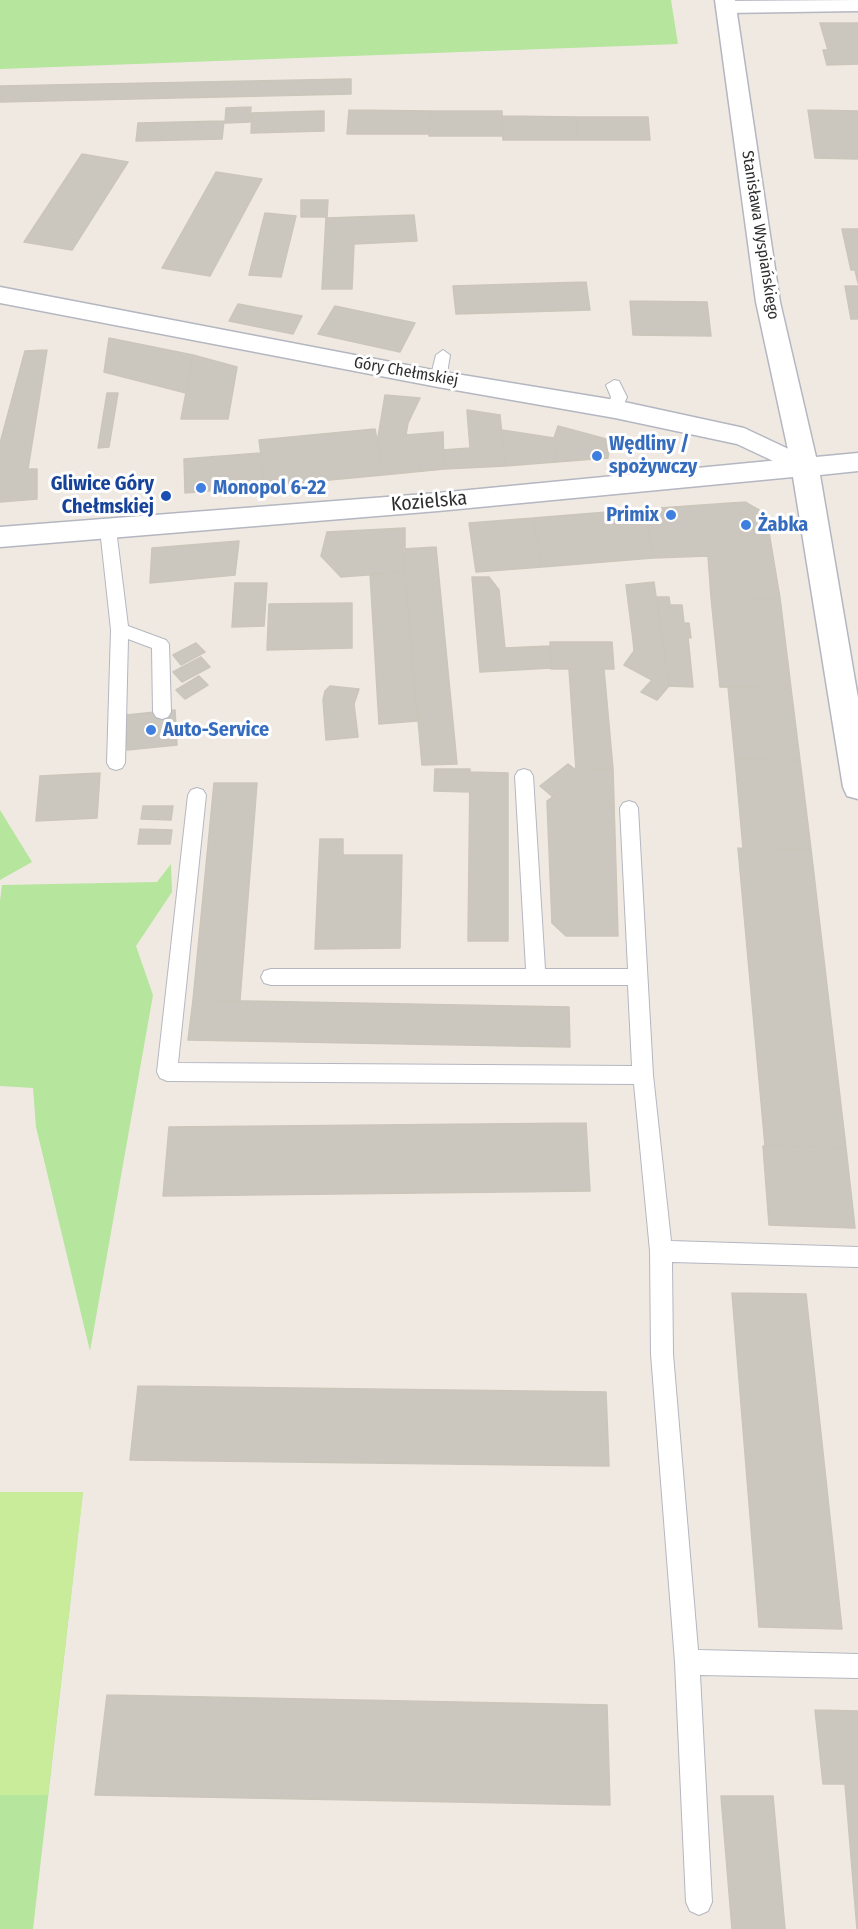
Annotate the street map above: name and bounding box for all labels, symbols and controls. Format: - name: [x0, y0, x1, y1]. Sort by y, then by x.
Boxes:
- street label: Stanisława Wyspiańskiego: [737, 149, 783, 321]
- street label: Góry Chełmskiej: [352, 353, 460, 391]
- place label: Wędliny / spożywczy: [609, 432, 697, 479]
- marker: Wędliny / spożywczy: [590, 449, 604, 463]
- place label: Gliwice Góry Chełmskiej: [51, 472, 154, 519]
- place label: Monopol 6-22: [213, 476, 326, 500]
- marker: Monopol 6-22: [194, 481, 208, 495]
- street label: Kozielska: [390, 487, 468, 517]
- marker: Gliwice Góry Chełmskiej: [159, 489, 173, 503]
- place label: Primix: [606, 503, 659, 527]
- marker: Primix: [664, 508, 678, 522]
- place label: Żabka: [758, 513, 808, 537]
- marker: Żabka: [739, 518, 753, 532]
- place label: Auto-Service: [163, 718, 269, 742]
- marker: Auto-Service: [144, 723, 158, 737]

